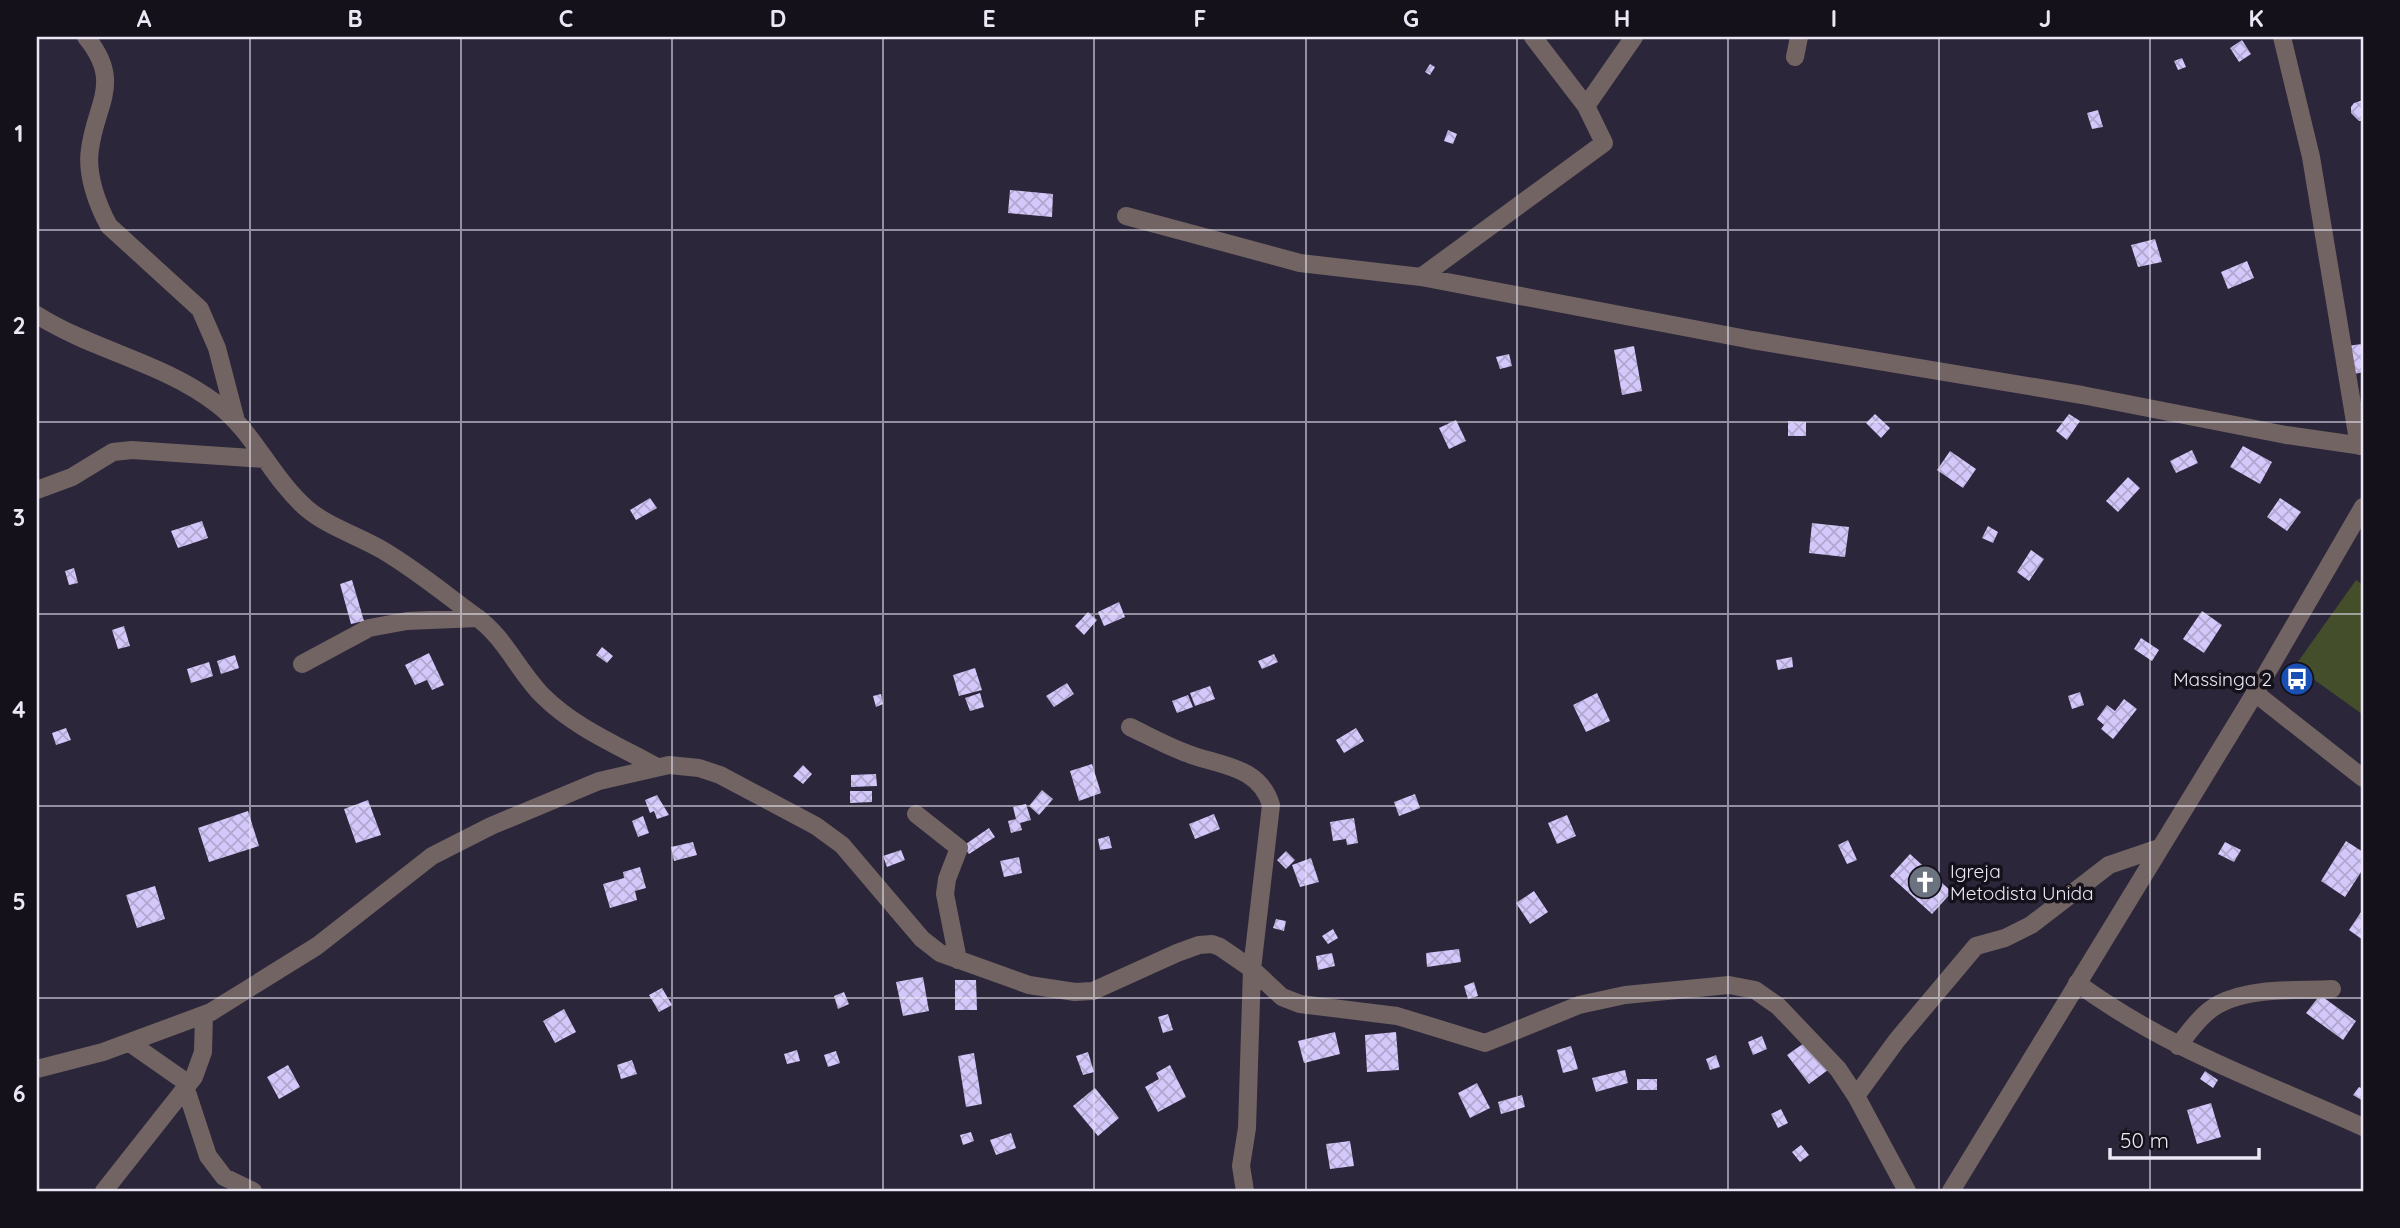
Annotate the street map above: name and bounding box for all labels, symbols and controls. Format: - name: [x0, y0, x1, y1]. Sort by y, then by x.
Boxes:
- text: A: [137, 4, 152, 33]
- text: B: [347, 4, 363, 33]
- text: C: [559, 4, 573, 33]
- text: D: [770, 4, 786, 33]
- text: E: [982, 4, 996, 33]
- text: F: [1194, 4, 1206, 33]
- text: G: [1403, 4, 1419, 33]
- text: H: [1614, 4, 1630, 33]
- text: I: [1831, 4, 1837, 33]
- text: J: [2039, 4, 2051, 33]
- text: K: [2248, 4, 2264, 33]
- text: 1: [15, 119, 23, 148]
- text: 2: [12, 311, 26, 340]
- text: 3: [13, 503, 25, 532]
- bus stop icon: Massinga 2: [2278, 660, 2316, 698]
- place label: Massinga 2: [2173, 667, 2272, 691]
- text: 4: [12, 695, 26, 724]
- place label: Igreja Metodista Unida: [1950, 859, 2094, 905]
- church icon: Igreja Metodista Unida: [1906, 863, 1944, 901]
- text: 5: [12, 887, 26, 916]
- text: 6: [13, 1079, 25, 1108]
- scale bar: [2110, 1116, 2258, 1160]
- text: 50 m: [2120, 1127, 2169, 1153]

